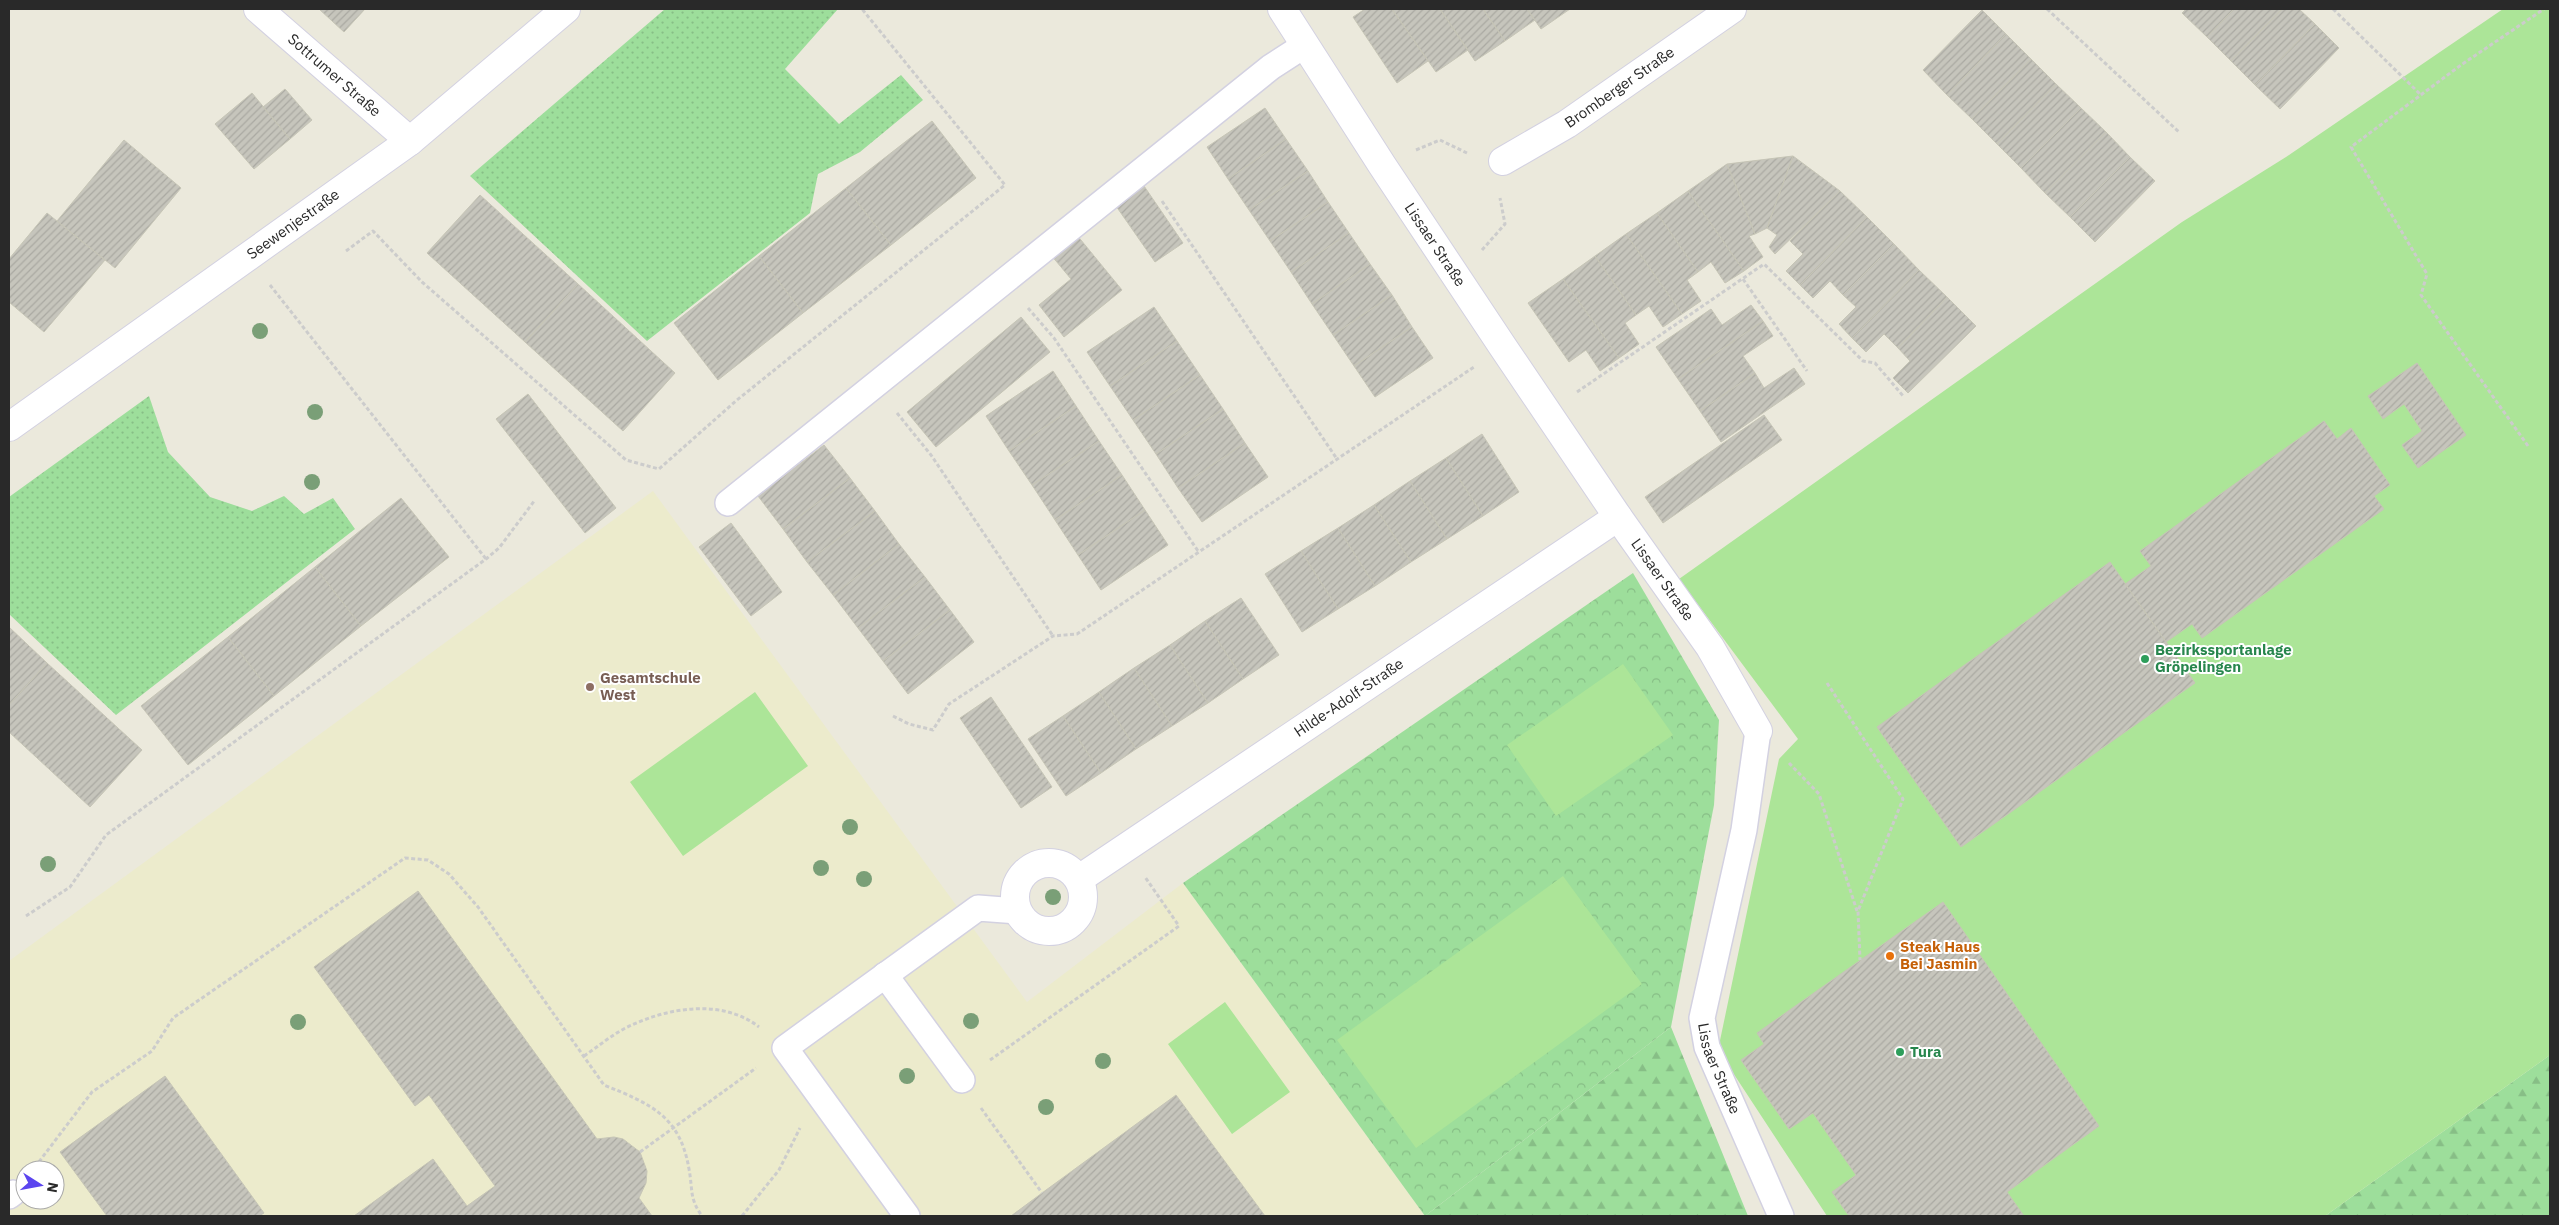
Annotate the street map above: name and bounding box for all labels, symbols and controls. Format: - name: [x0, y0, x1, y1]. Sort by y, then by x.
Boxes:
- street label: Sottrumer Straße: [284, 29, 385, 120]
- street label: Bromberger Straße: [1561, 42, 1678, 132]
- street label: Seewenjestraße: [243, 185, 343, 263]
- street label: Lissaer Straße: [1401, 199, 1470, 290]
- street label: Lissaer Straße: [1627, 535, 1698, 624]
- place label: Bezirkssportanlage Gröpelingen: [2155, 640, 2292, 676]
- marker: Bezirkssportanlage Gröpelingen: [2139, 653, 2151, 665]
- street label: Hilde-Adolf-Straße: [1290, 654, 1407, 741]
- place label: Gesamtschule West: [600, 668, 701, 704]
- marker: Gesamtschule West: [584, 681, 596, 693]
- place label: Steak Haus Bei Jasmin: [1900, 937, 1980, 973]
- marker: Steak Haus Bei Jasmin: [1884, 950, 1896, 962]
- street label: Lissaer Straße: [1694, 1021, 1745, 1117]
- place label: Tura: [1910, 1042, 1942, 1061]
- marker: Tura: [1894, 1046, 1906, 1058]
- north arrow: [15, 1160, 65, 1210]
- text: N: [43, 1181, 63, 1194]

